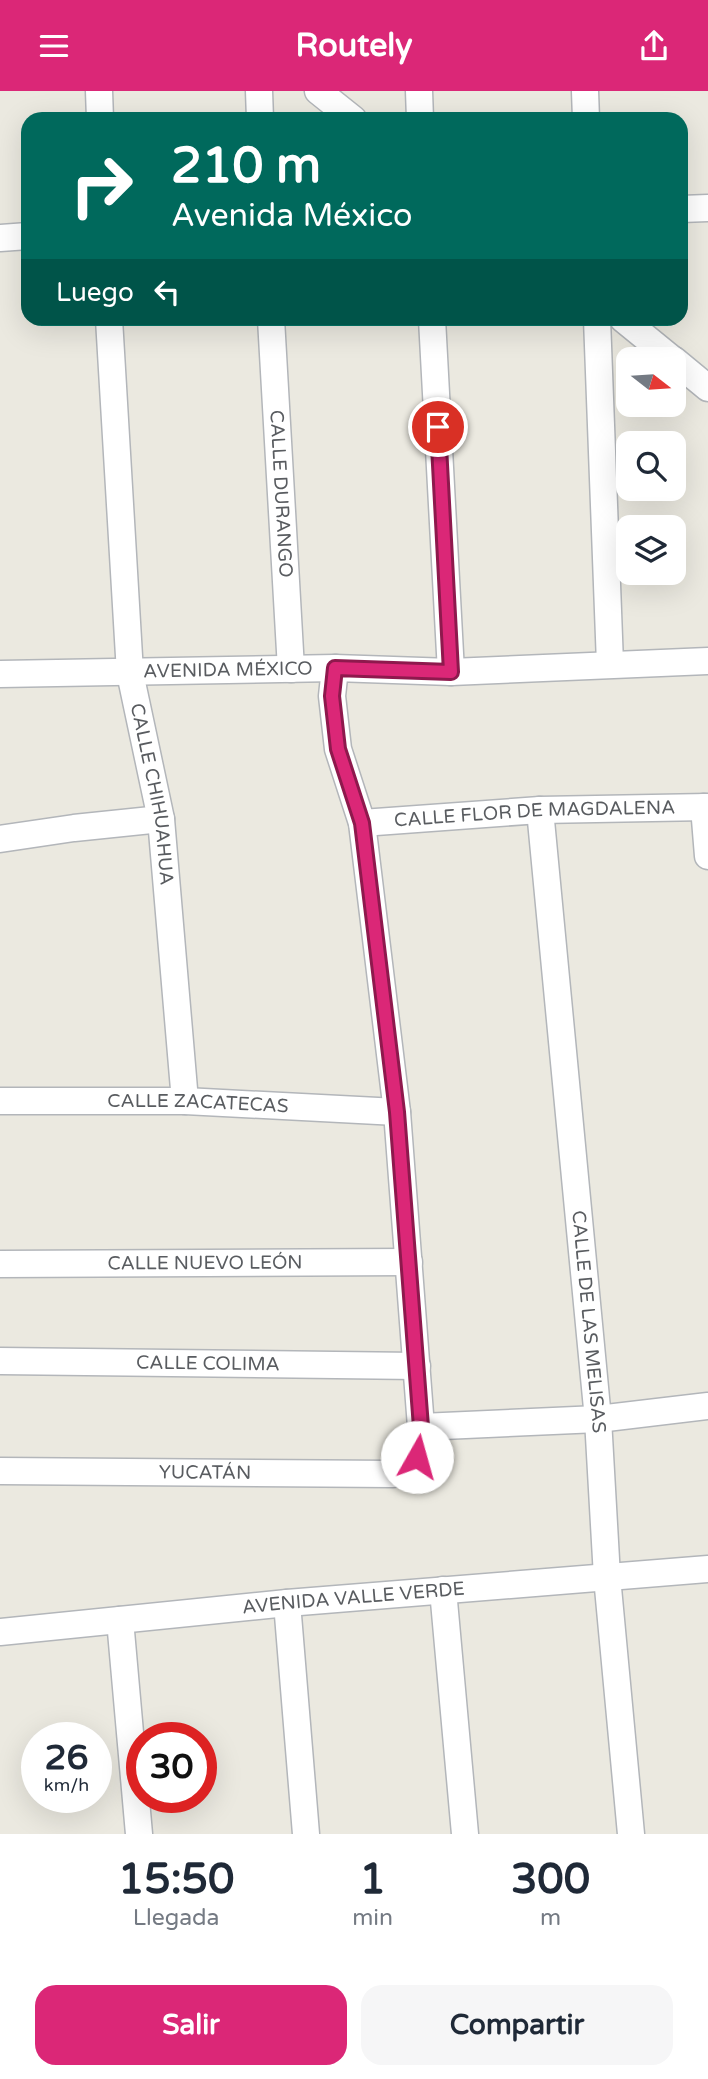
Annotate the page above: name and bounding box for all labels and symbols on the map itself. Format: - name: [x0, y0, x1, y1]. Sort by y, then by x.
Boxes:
- north arrow: [616, 347, 686, 417]
- pin: [408, 397, 468, 457]
- street label: CALLE DURANGO: [265, 409, 297, 578]
- street label: AVENIDA MÉXICO: [143, 657, 313, 682]
- street label: CALLE CHIHUAHUA: [126, 701, 178, 886]
- street label: CALLE FLOR DE MAGDALENA: [393, 797, 675, 832]
- street label: CALLE ZACATECAS: [107, 1090, 289, 1117]
- street label: CALLE DE LAS MELISAS: [567, 1209, 610, 1434]
- street label: CALLE NUEVO LEÓN: [107, 1251, 303, 1274]
- street label: CALLE COLIMA: [136, 1352, 280, 1375]
- position arrow: [380, 1420, 454, 1494]
- street label: YUCATÁN: [159, 1461, 251, 1484]
- street label: AVENIDA VALLE VERDE: [241, 1578, 465, 1618]
- speed limit sign: 30: [126, 1722, 217, 1813]

